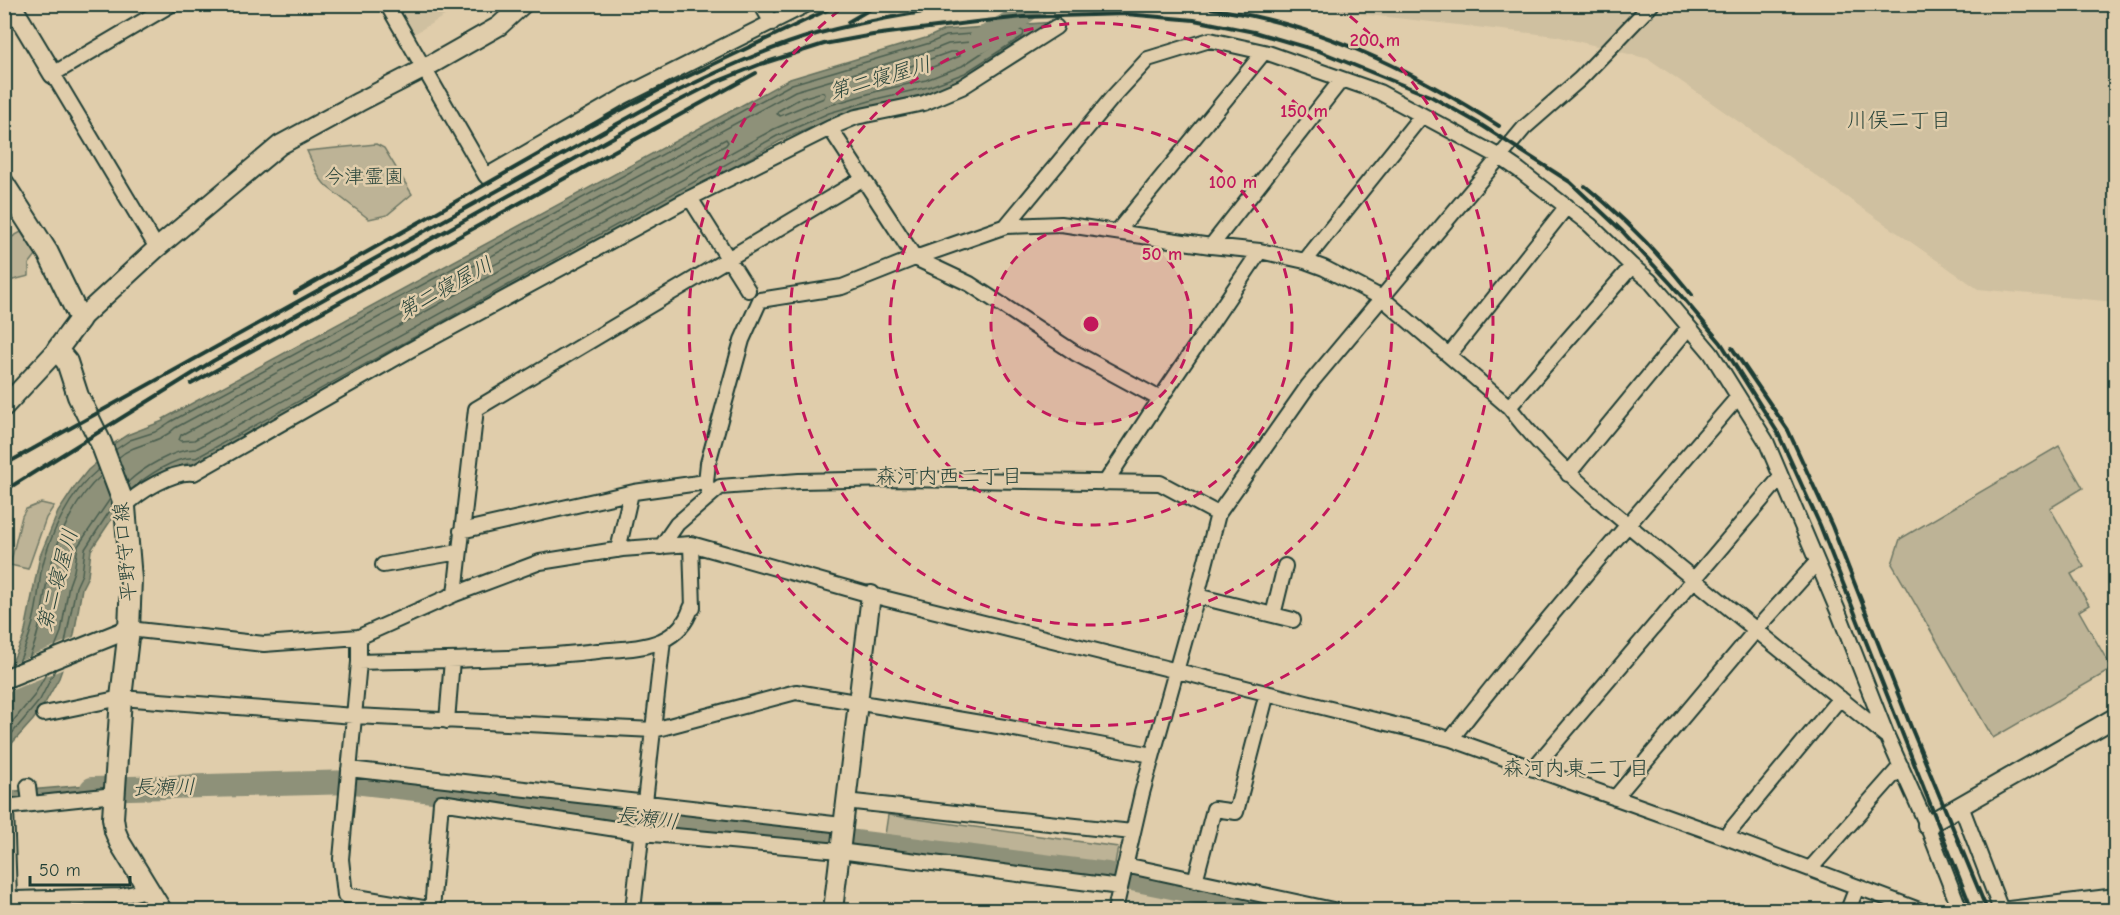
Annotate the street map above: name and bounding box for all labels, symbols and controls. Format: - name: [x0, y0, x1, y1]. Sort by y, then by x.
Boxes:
- text: 200 m: [1350, 30, 1400, 51]
- water label: 第二寝屋川: [826, 52, 934, 104]
- text: 150 m: [1280, 101, 1328, 122]
- district label: 川俣二丁目: [1847, 108, 1952, 132]
- park label: 今津霊園: [324, 165, 404, 188]
- text: 100 m: [1209, 172, 1257, 193]
- text: 50 m: [1142, 244, 1182, 265]
- water label: 第二寝屋川: [393, 252, 497, 324]
- centre of rings: [1081, 314, 1101, 334]
- district label: 森河内西二丁目: [876, 464, 1023, 488]
- street label: 平野守口線: [109, 501, 141, 603]
- water label: 第二寝屋川: [32, 526, 82, 634]
- district label: 森河内東二丁目: [1503, 756, 1650, 780]
- water label: 長瀬川: [132, 774, 196, 800]
- water label: 長瀬川: [614, 802, 680, 834]
- scale bar: [30, 849, 130, 887]
- text: 50 m: [39, 860, 81, 881]

